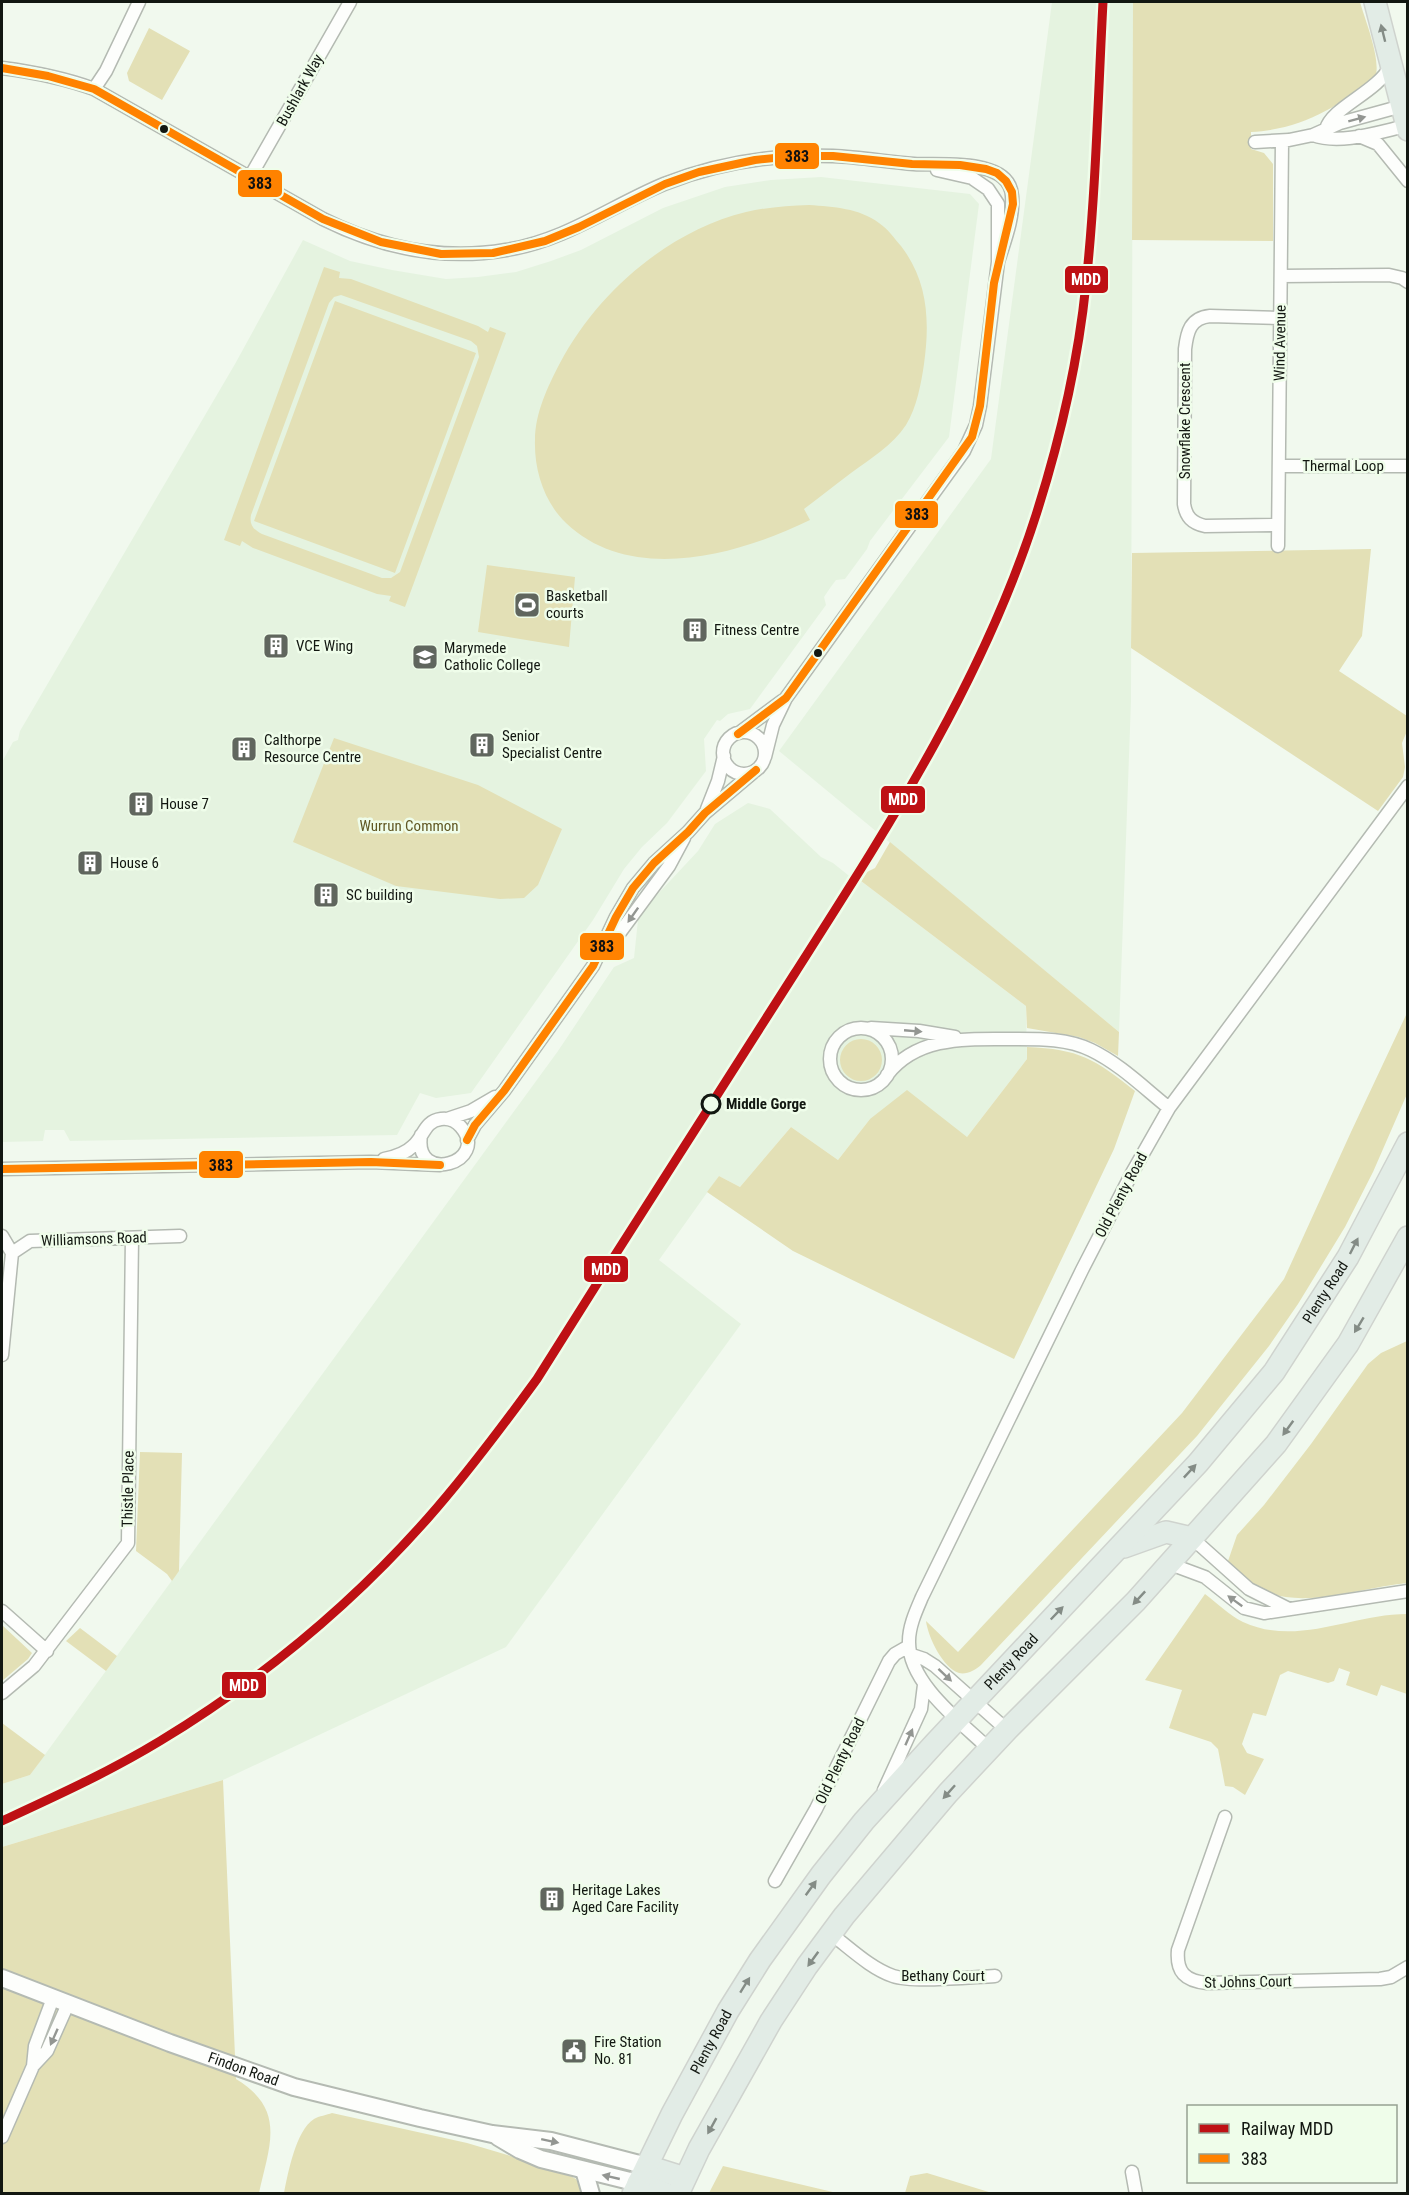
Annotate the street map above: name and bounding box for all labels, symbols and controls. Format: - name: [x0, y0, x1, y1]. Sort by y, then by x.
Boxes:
- one-way arrow: [1378, 24, 1387, 42]
- street label: Bushlark Way: [273, 51, 327, 129]
- one-way arrow: [1348, 114, 1366, 123]
- unlabelled marker: [158, 123, 170, 135]
- line badge: 383: [774, 142, 820, 170]
- text: 383: [785, 147, 809, 166]
- line badge: 383: [237, 169, 283, 198]
- text: 383: [248, 174, 272, 193]
- line badge: MDD: [1064, 265, 1109, 294]
- text: MDD: [1071, 270, 1101, 289]
- street label: Wind Avenue: [1270, 305, 1290, 381]
- street label: Snowflake Crescent: [1176, 363, 1194, 479]
- street label: Thermal Loop: [1302, 457, 1384, 475]
- line badge: 383: [894, 500, 939, 529]
- text: 383: [905, 505, 929, 524]
- place label: Basketball courts: [546, 587, 608, 622]
- sports icon: Basketball courts: [512, 590, 542, 620]
- building icon: Fitness Centre: [680, 615, 710, 645]
- place label: Fitness Centre: [714, 621, 799, 639]
- building icon: VCE Wing: [261, 631, 291, 661]
- place label: VCE Wing: [296, 637, 353, 655]
- place label: Marymede Catholic College: [444, 639, 541, 674]
- school or university icon: Marymede Catholic College: [410, 642, 440, 672]
- unlabelled marker: [812, 647, 824, 659]
- place label: Senior Specialist Centre: [502, 727, 602, 762]
- building icon: Senior Specialist Centre: [467, 730, 497, 760]
- place label: Calthorpe Resource Centre: [264, 731, 361, 766]
- building icon: Calthorpe Resource Centre: [229, 734, 259, 764]
- line badge: MDD: [880, 785, 926, 814]
- building icon: House 7: [126, 789, 156, 819]
- text: MDD: [888, 790, 918, 809]
- place label: House 7: [160, 795, 209, 813]
- park label: Wurrun Common: [359, 817, 459, 835]
- building icon: House 6: [75, 848, 105, 878]
- place label: House 6: [110, 854, 159, 872]
- building icon: SC building: [311, 880, 341, 910]
- place label: SC building: [346, 886, 413, 904]
- one-way arrow: [627, 907, 639, 923]
- line badge: 383: [579, 932, 625, 961]
- text: 383: [590, 937, 614, 956]
- one-way arrow: [904, 1026, 923, 1036]
- marker: Middle Gorge: [701, 1094, 721, 1114]
- place label: Middle Gorge: [726, 1095, 806, 1113]
- street label: Old Plenty Road: [1091, 1149, 1151, 1241]
- line badge: 383: [198, 1150, 244, 1179]
- text: 383: [209, 1156, 233, 1175]
- street label: Williamsons Road: [41, 1228, 147, 1250]
- one-way arrow: [1349, 1237, 1359, 1254]
- line badge: MDD: [583, 1255, 629, 1283]
- street label: Plenty Road: [1299, 1258, 1352, 1327]
- text: MDD: [591, 1260, 621, 1279]
- one-way arrow: [1353, 1317, 1364, 1333]
- one-way arrow: [1282, 1420, 1294, 1435]
- street label: Thistle Place: [118, 1451, 138, 1527]
- one-way arrow: [1183, 1464, 1197, 1478]
- one-way arrow: [1133, 1590, 1146, 1605]
- one-way arrow: [1227, 1595, 1243, 1607]
- one-way arrow: [1050, 1606, 1064, 1621]
- street label: Plenty Road: [981, 1630, 1042, 1694]
- one-way arrow: [938, 1668, 953, 1682]
- line badge: MDD: [221, 1671, 267, 1699]
- text: MDD: [229, 1676, 259, 1695]
- street label: Old Plenty Road: [811, 1715, 869, 1807]
- one-way arrow: [904, 1727, 914, 1745]
- one-way arrow: [943, 1784, 956, 1799]
- one-way arrow: [805, 1880, 817, 1896]
- place label: Heritage Lakes Aged Care Facility: [572, 1881, 679, 1916]
- building icon: Heritage Lakes Aged Care Facility: [537, 1884, 567, 1914]
- one-way arrow: [807, 1951, 819, 1966]
- street label: Bethany Court: [901, 1967, 985, 1985]
- street label: St Johns Court: [1204, 1972, 1292, 1992]
- one-way arrow: [739, 1977, 750, 1993]
- street label: Plenty Road: [686, 2007, 736, 2077]
- one-way arrow: [48, 2028, 58, 2046]
- place label: Fire Station No. 81: [594, 2033, 662, 2068]
- public building icon: Fire Station No. 81: [559, 2036, 589, 2066]
- street label: Findon Road: [206, 2048, 281, 2090]
- legend: [1187, 2105, 1397, 2183]
- one-way arrow: [707, 2118, 717, 2135]
- text: Railway MDD: [1241, 2118, 1333, 2139]
- one-way arrow: [541, 2137, 560, 2146]
- text: 383: [1241, 2148, 1268, 2169]
- one-way arrow: [602, 2171, 620, 2181]

